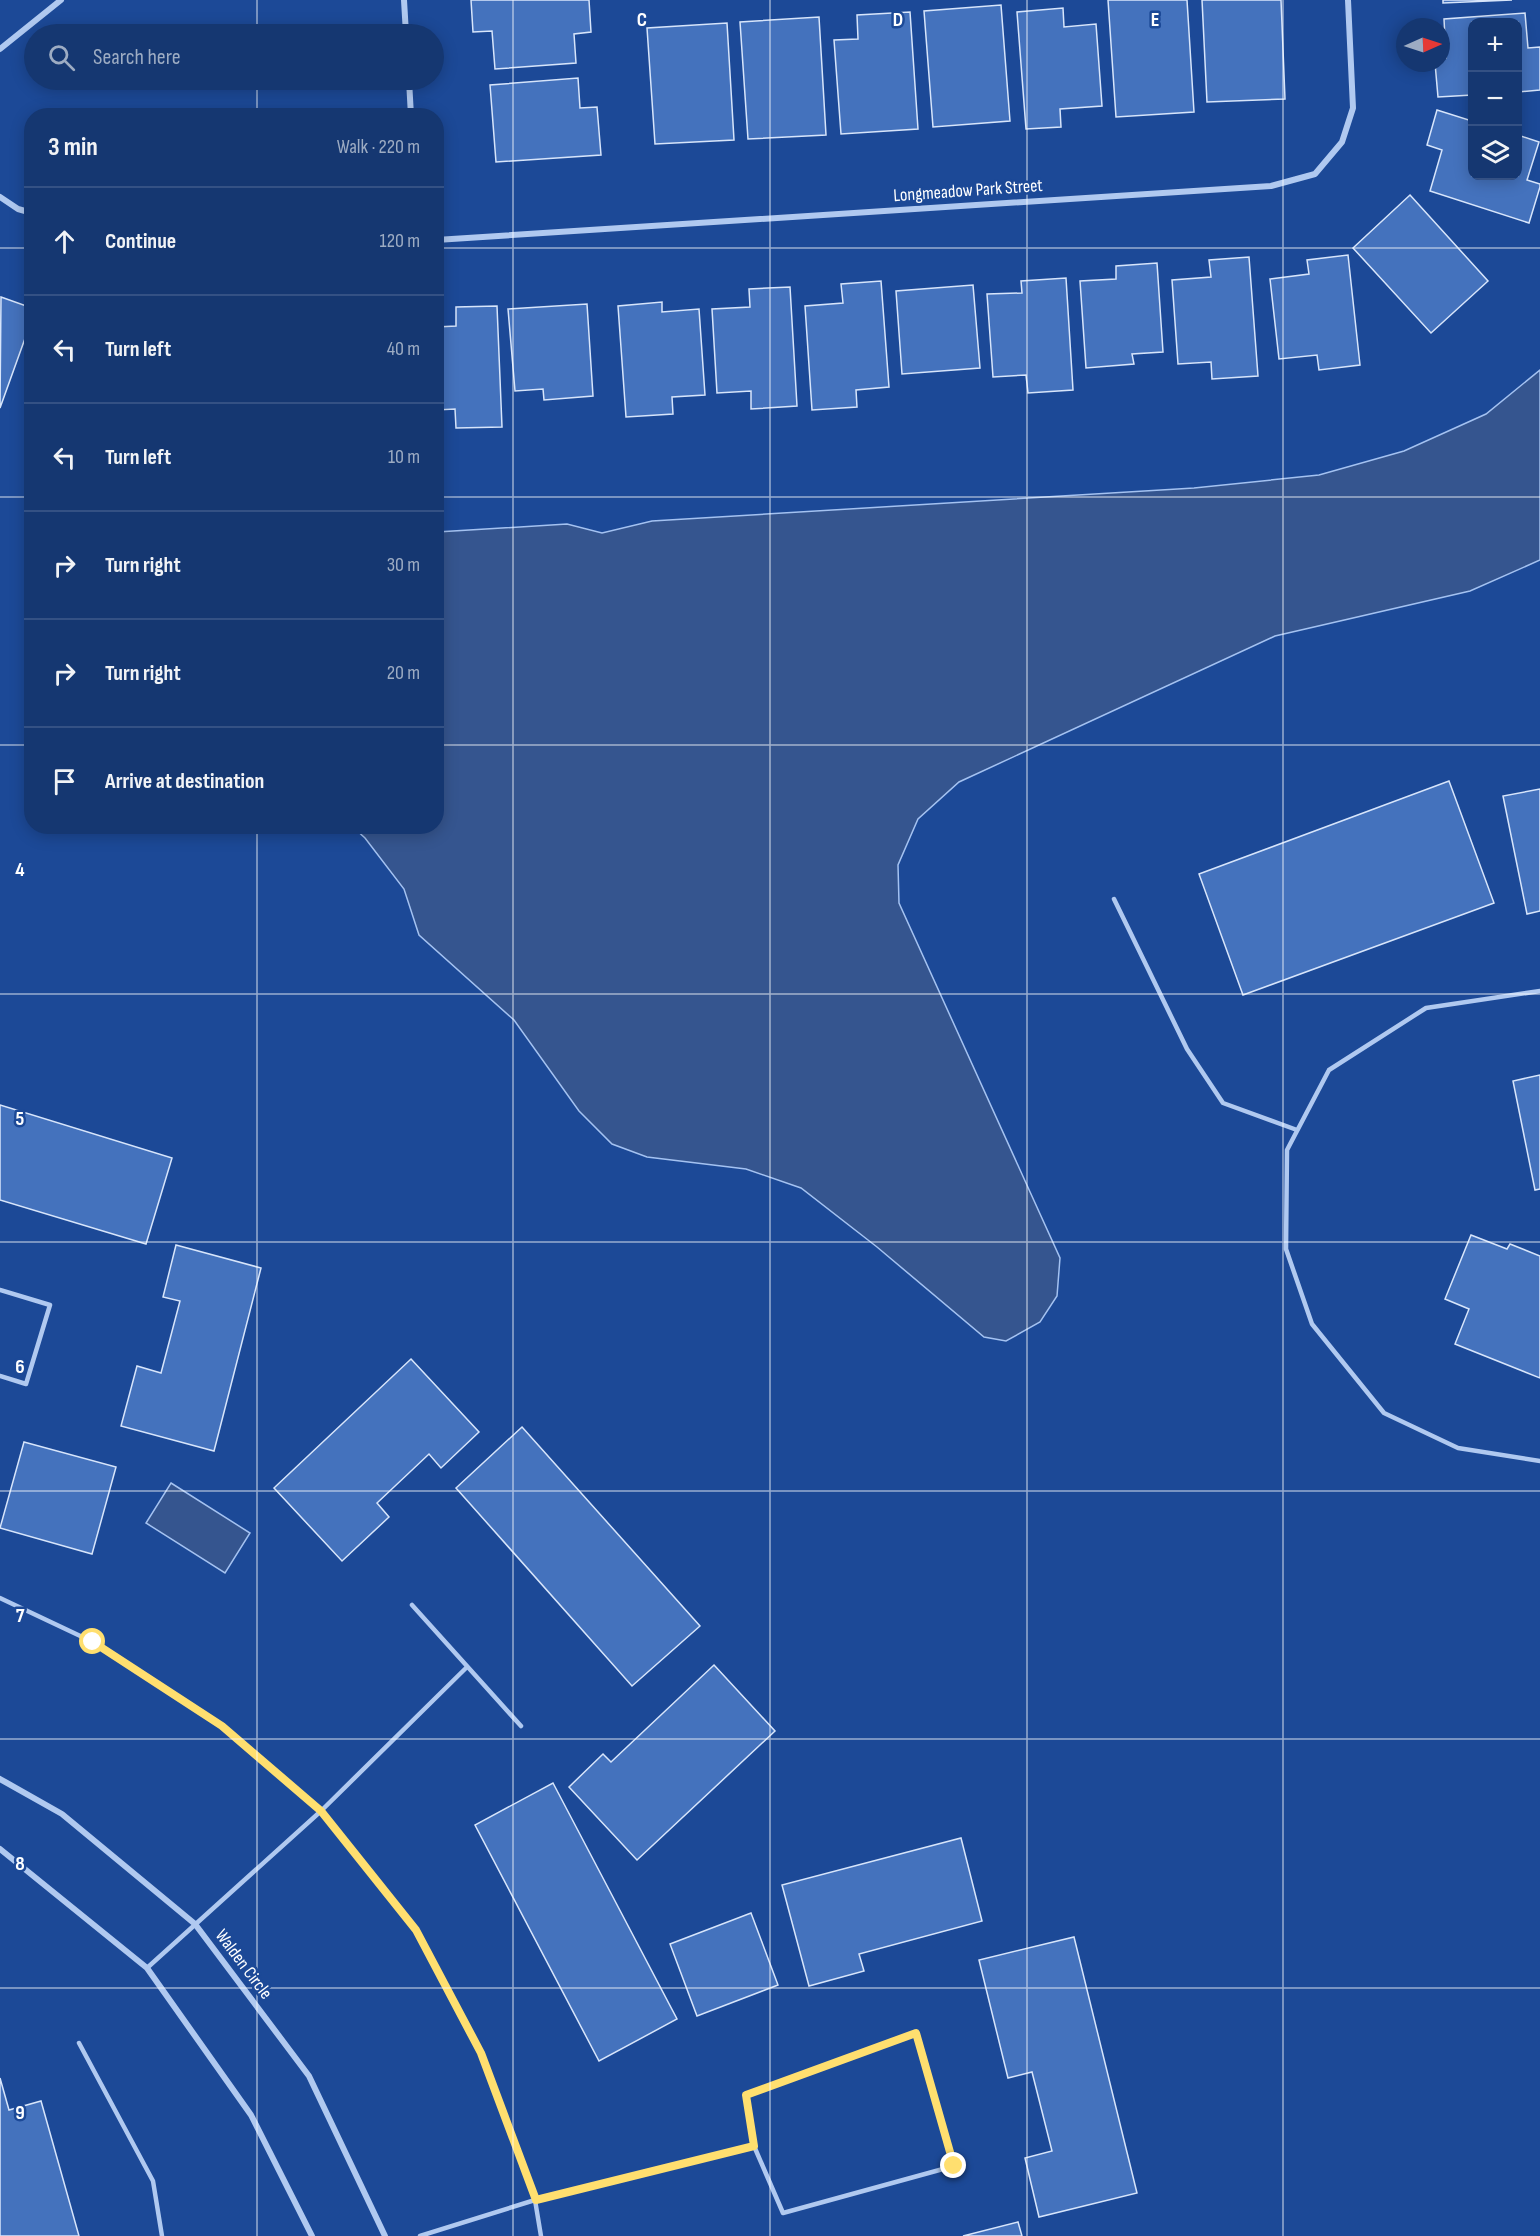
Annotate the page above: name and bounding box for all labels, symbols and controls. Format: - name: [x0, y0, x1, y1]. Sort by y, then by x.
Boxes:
- text: C: [637, 8, 647, 32]
- text: D: [893, 8, 903, 32]
- text: E: [1151, 8, 1159, 32]
- north arrow: [1396, 18, 1450, 72]
- map controls: [1468, 18, 1522, 180]
- button: +: [1468, 18, 1522, 72]
- search box: [24, 24, 444, 90]
- icon: search: [45, 41, 78, 74]
- text: Search here: [93, 44, 180, 71]
- button: −: [1468, 72, 1522, 126]
- button: layers: [1468, 126, 1522, 180]
- text: 3 min: [48, 132, 98, 163]
- text: Walk · 220 m: [337, 135, 420, 159]
- street label: Longmeadow Park Street: [893, 175, 1044, 206]
- icon: ahead: [48, 225, 81, 258]
- text: Continue: [105, 228, 176, 255]
- text: 120 m: [380, 229, 420, 253]
- icon: left: [48, 333, 81, 366]
- text: Turn left: [105, 336, 171, 363]
- text: 40 m: [387, 337, 420, 361]
- icon: left: [48, 441, 81, 474]
- text: Turn left: [105, 444, 171, 471]
- text: 10 m: [388, 445, 420, 469]
- icon: right: [48, 549, 81, 582]
- text: Turn right: [105, 552, 181, 579]
- text: 30 m: [387, 553, 420, 577]
- icon: right: [48, 657, 81, 690]
- text: Turn right: [105, 660, 181, 687]
- text: 20 m: [387, 661, 420, 685]
- icon: arrive: [48, 765, 81, 798]
- text: Arrive at destination: [105, 768, 264, 795]
- text: 4: [15, 858, 25, 882]
- text: 5: [16, 1107, 25, 1131]
- text: 6: [15, 1355, 25, 1379]
- text: 7: [16, 1604, 25, 1628]
- route start: [79, 1628, 105, 1654]
- text: 8: [15, 1852, 25, 1876]
- street label: Walden Circle: [211, 1925, 277, 2003]
- text: 9: [15, 2101, 25, 2125]
- route end: [940, 2152, 966, 2178]

